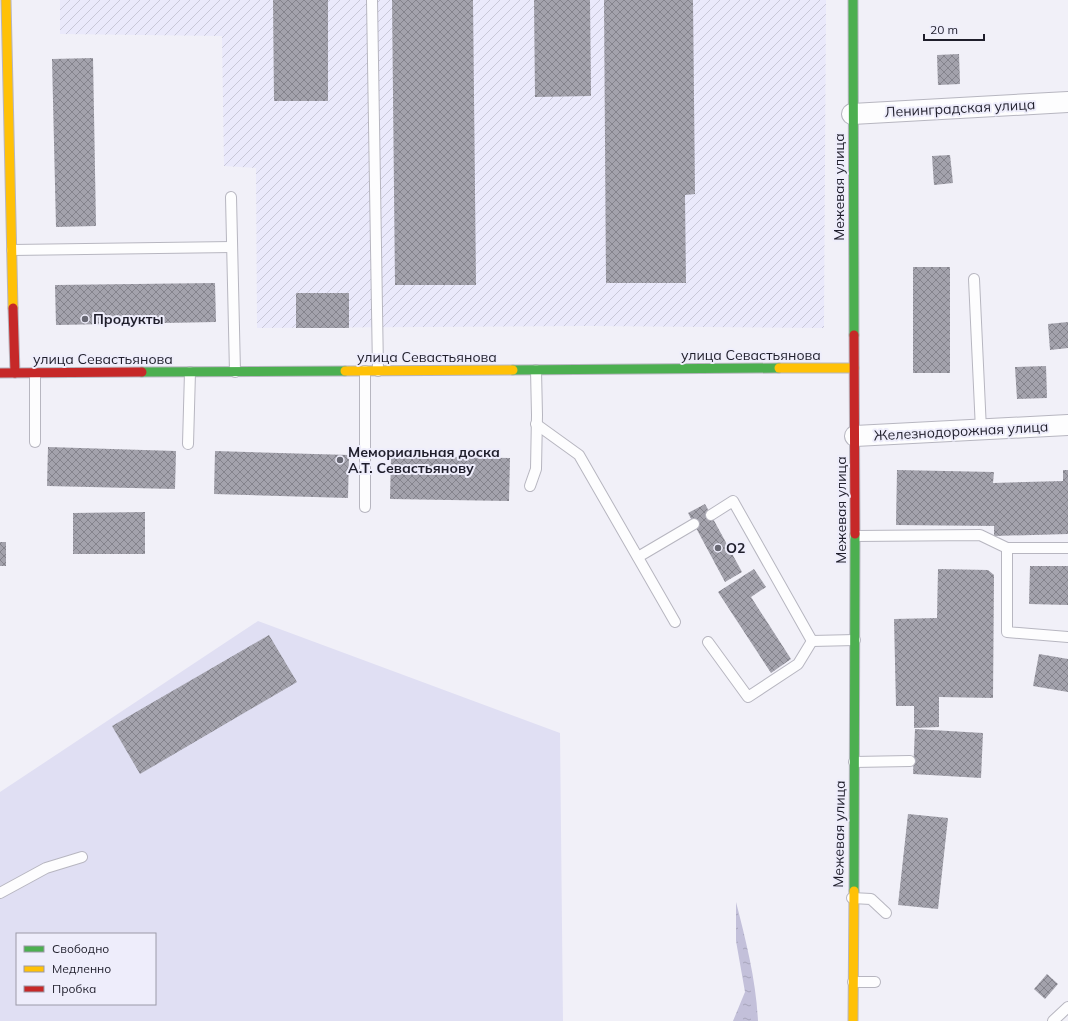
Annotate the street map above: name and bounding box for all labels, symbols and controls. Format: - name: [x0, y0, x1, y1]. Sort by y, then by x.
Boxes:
- scale bar: [924, 16, 984, 42]
- text: 20 m: [930, 22, 958, 37]
- street label: Ленинградская улица: [884, 95, 1036, 121]
- street label: Межевая улица: [830, 133, 848, 241]
- place label: Продукты: [93, 310, 164, 328]
- marker: Продукты: [80, 314, 90, 324]
- street label: улица Севастьянова: [681, 346, 821, 364]
- street label: улица Севастьянова: [357, 348, 497, 366]
- street label: улица Севастьянова: [33, 350, 173, 368]
- street label: Железнодорожная улица: [873, 417, 1049, 445]
- place label: Мемориальная доска А.Т. Севастьянову: [348, 443, 500, 477]
- marker: Мемориальная доска А.Т. Севастьянову: [335, 455, 345, 465]
- street label: Межевая улица: [832, 456, 850, 564]
- place label: O2: [726, 539, 745, 557]
- marker: O2: [713, 543, 723, 553]
- street label: Межевая улица: [829, 780, 849, 888]
- legend: [16, 933, 156, 1005]
- text: Свободно: [52, 941, 109, 956]
- text: Медленно: [52, 961, 111, 976]
- text: Пробка: [52, 981, 96, 996]

